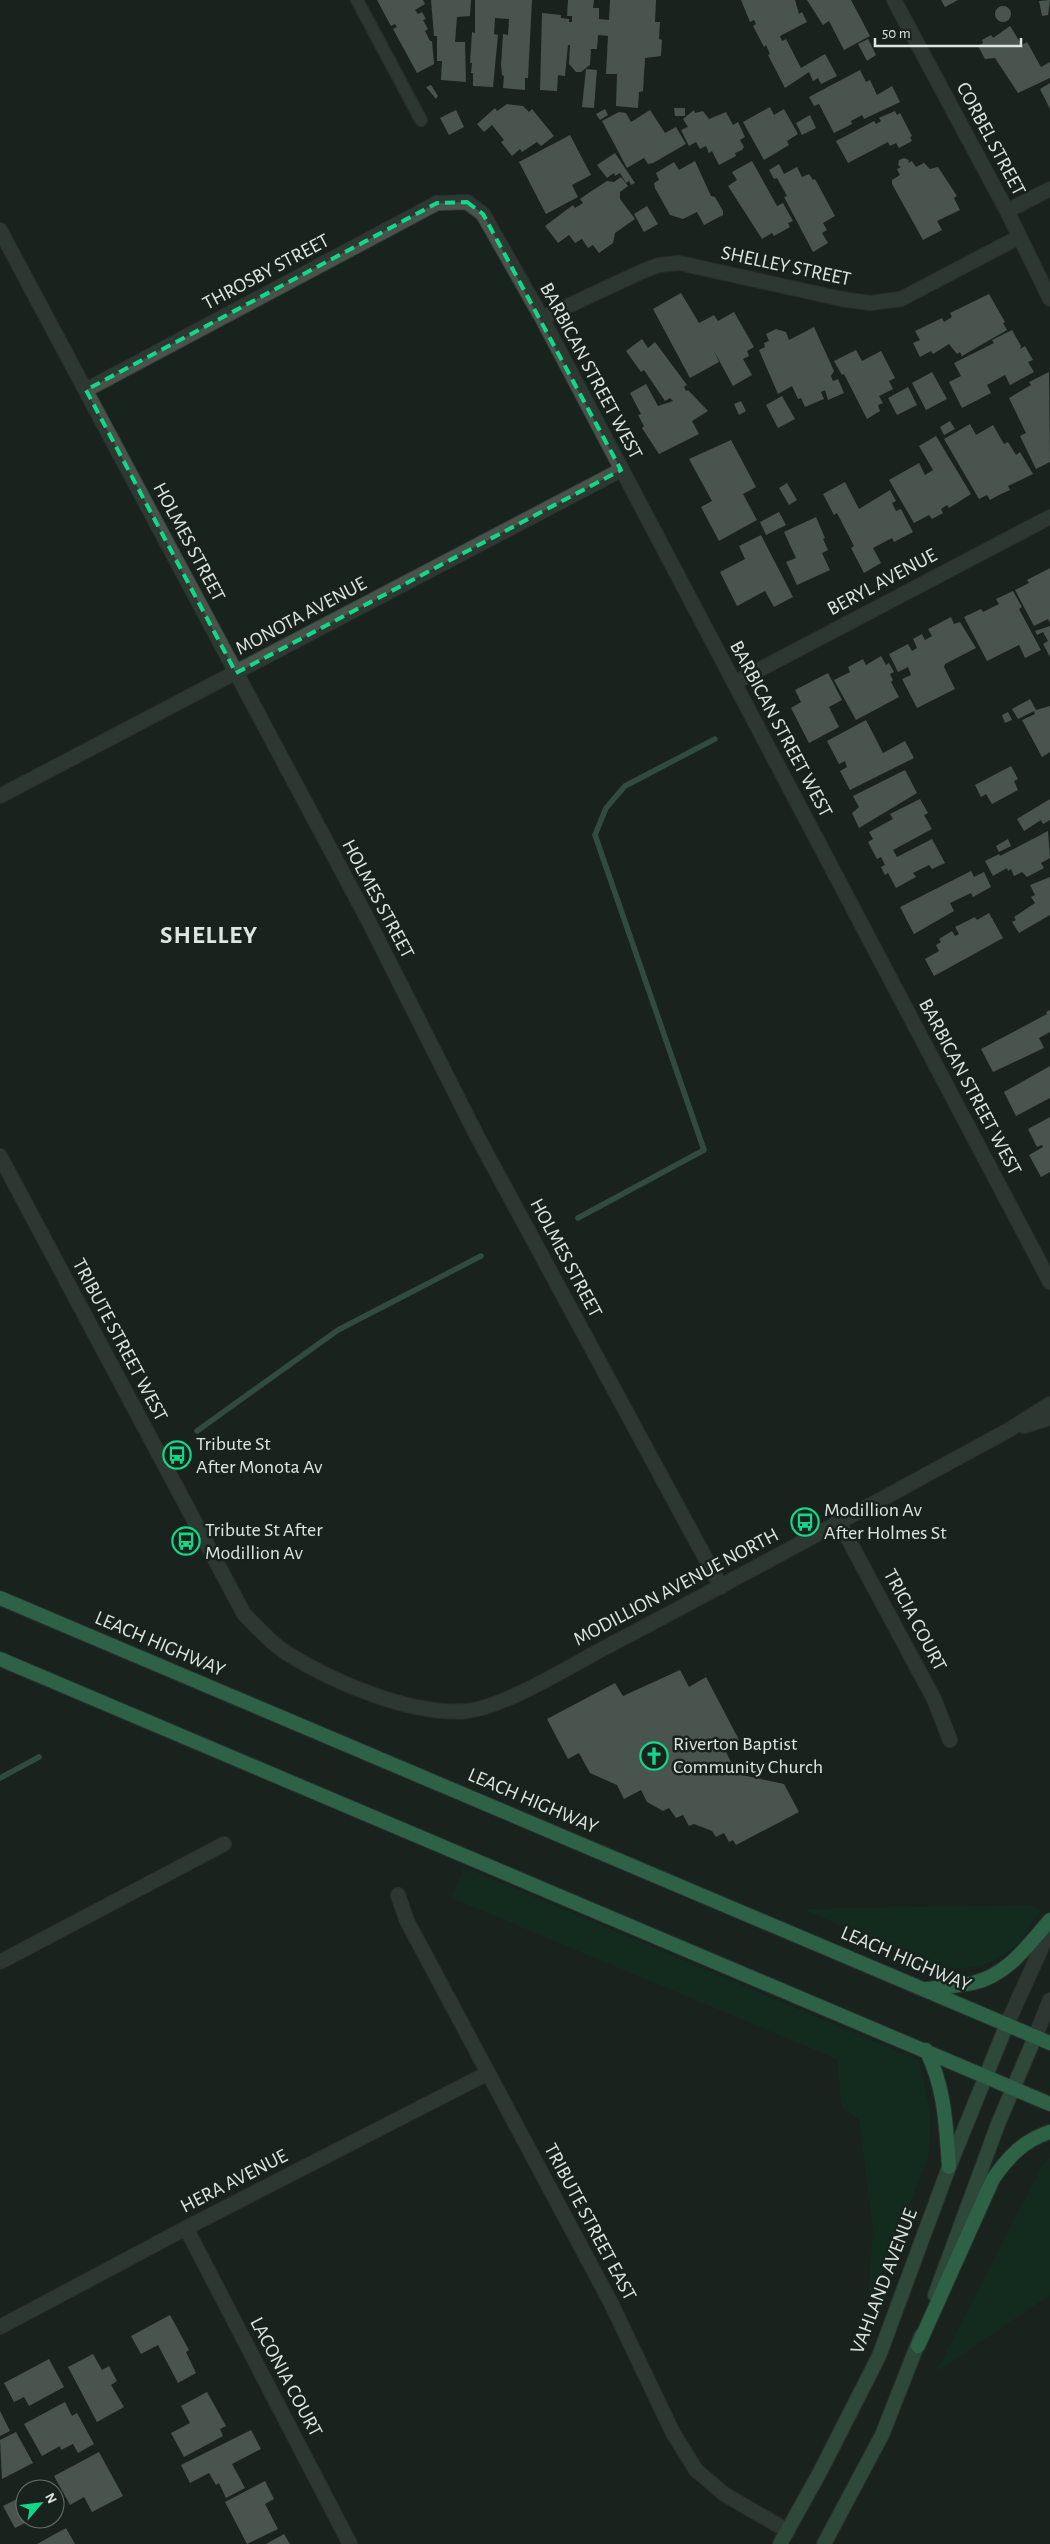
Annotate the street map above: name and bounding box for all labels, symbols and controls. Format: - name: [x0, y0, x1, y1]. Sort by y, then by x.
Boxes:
- scale bar: [875, 15, 1021, 47]
- text: 50 m: [882, 26, 911, 41]
- street label: CORBEL STREET: [953, 79, 1029, 199]
- street label: THROSBY STREET: [199, 230, 333, 314]
- street label: SHELLEY STREET: [719, 242, 853, 290]
- street label: BARBICAN STREET WEST: [536, 279, 646, 463]
- street label: HOLMES STREET: [149, 479, 229, 605]
- street label: BERYL AVENUE: [824, 545, 940, 619]
- street label: MONOTA AVENUE: [232, 573, 370, 659]
- street label: BARBICAN STREET WEST: [726, 637, 836, 821]
- street label: HOLMES STREET: [338, 836, 418, 962]
- district label: SHELLEY: [160, 923, 258, 948]
- street label: BARBICAN STREET WEST: [915, 995, 1025, 1179]
- street label: HOLMES STREET: [526, 1195, 606, 1321]
- street label: TRIBUTE STREET WEST: [69, 1255, 171, 1425]
- place label: Tribute St After Monota Av: [196, 1434, 323, 1477]
- bus stop icon: Tribute St After Monota Av: [162, 1440, 192, 1470]
- place label: Modillion Av After Holmes St: [824, 1500, 947, 1543]
- bus stop icon: Modillion Av After Holmes St: [790, 1507, 820, 1537]
- place label: Tribute St After Modillion Av: [205, 1520, 323, 1563]
- street label: MODILLION AVENUE NORTH: [570, 1524, 782, 1650]
- bus stop icon: Tribute St After Modillion Av: [171, 1526, 201, 1556]
- street label: TRICIA COURT: [880, 1566, 950, 1674]
- street label: LEACH HIGHWAY: [92, 1608, 228, 1681]
- place label: Riverton Baptist Community Church: [673, 1734, 823, 1777]
- church icon: Riverton Baptist Community Church: [639, 1741, 669, 1771]
- street label: LEACH HIGHWAY: [465, 1765, 601, 1838]
- street label: LEACH HIGHWAY: [838, 1923, 974, 1996]
- street label: TRIBUTE STREET EAST: [540, 2140, 640, 2304]
- street label: HERA AVENUE: [177, 2145, 291, 2217]
- street label: VAHLAND AVENUE: [847, 2205, 921, 2356]
- street label: LACONIA COURT: [246, 2314, 326, 2440]
- north arrow: [15, 2479, 65, 2529]
- text: N: [42, 2491, 59, 2506]

